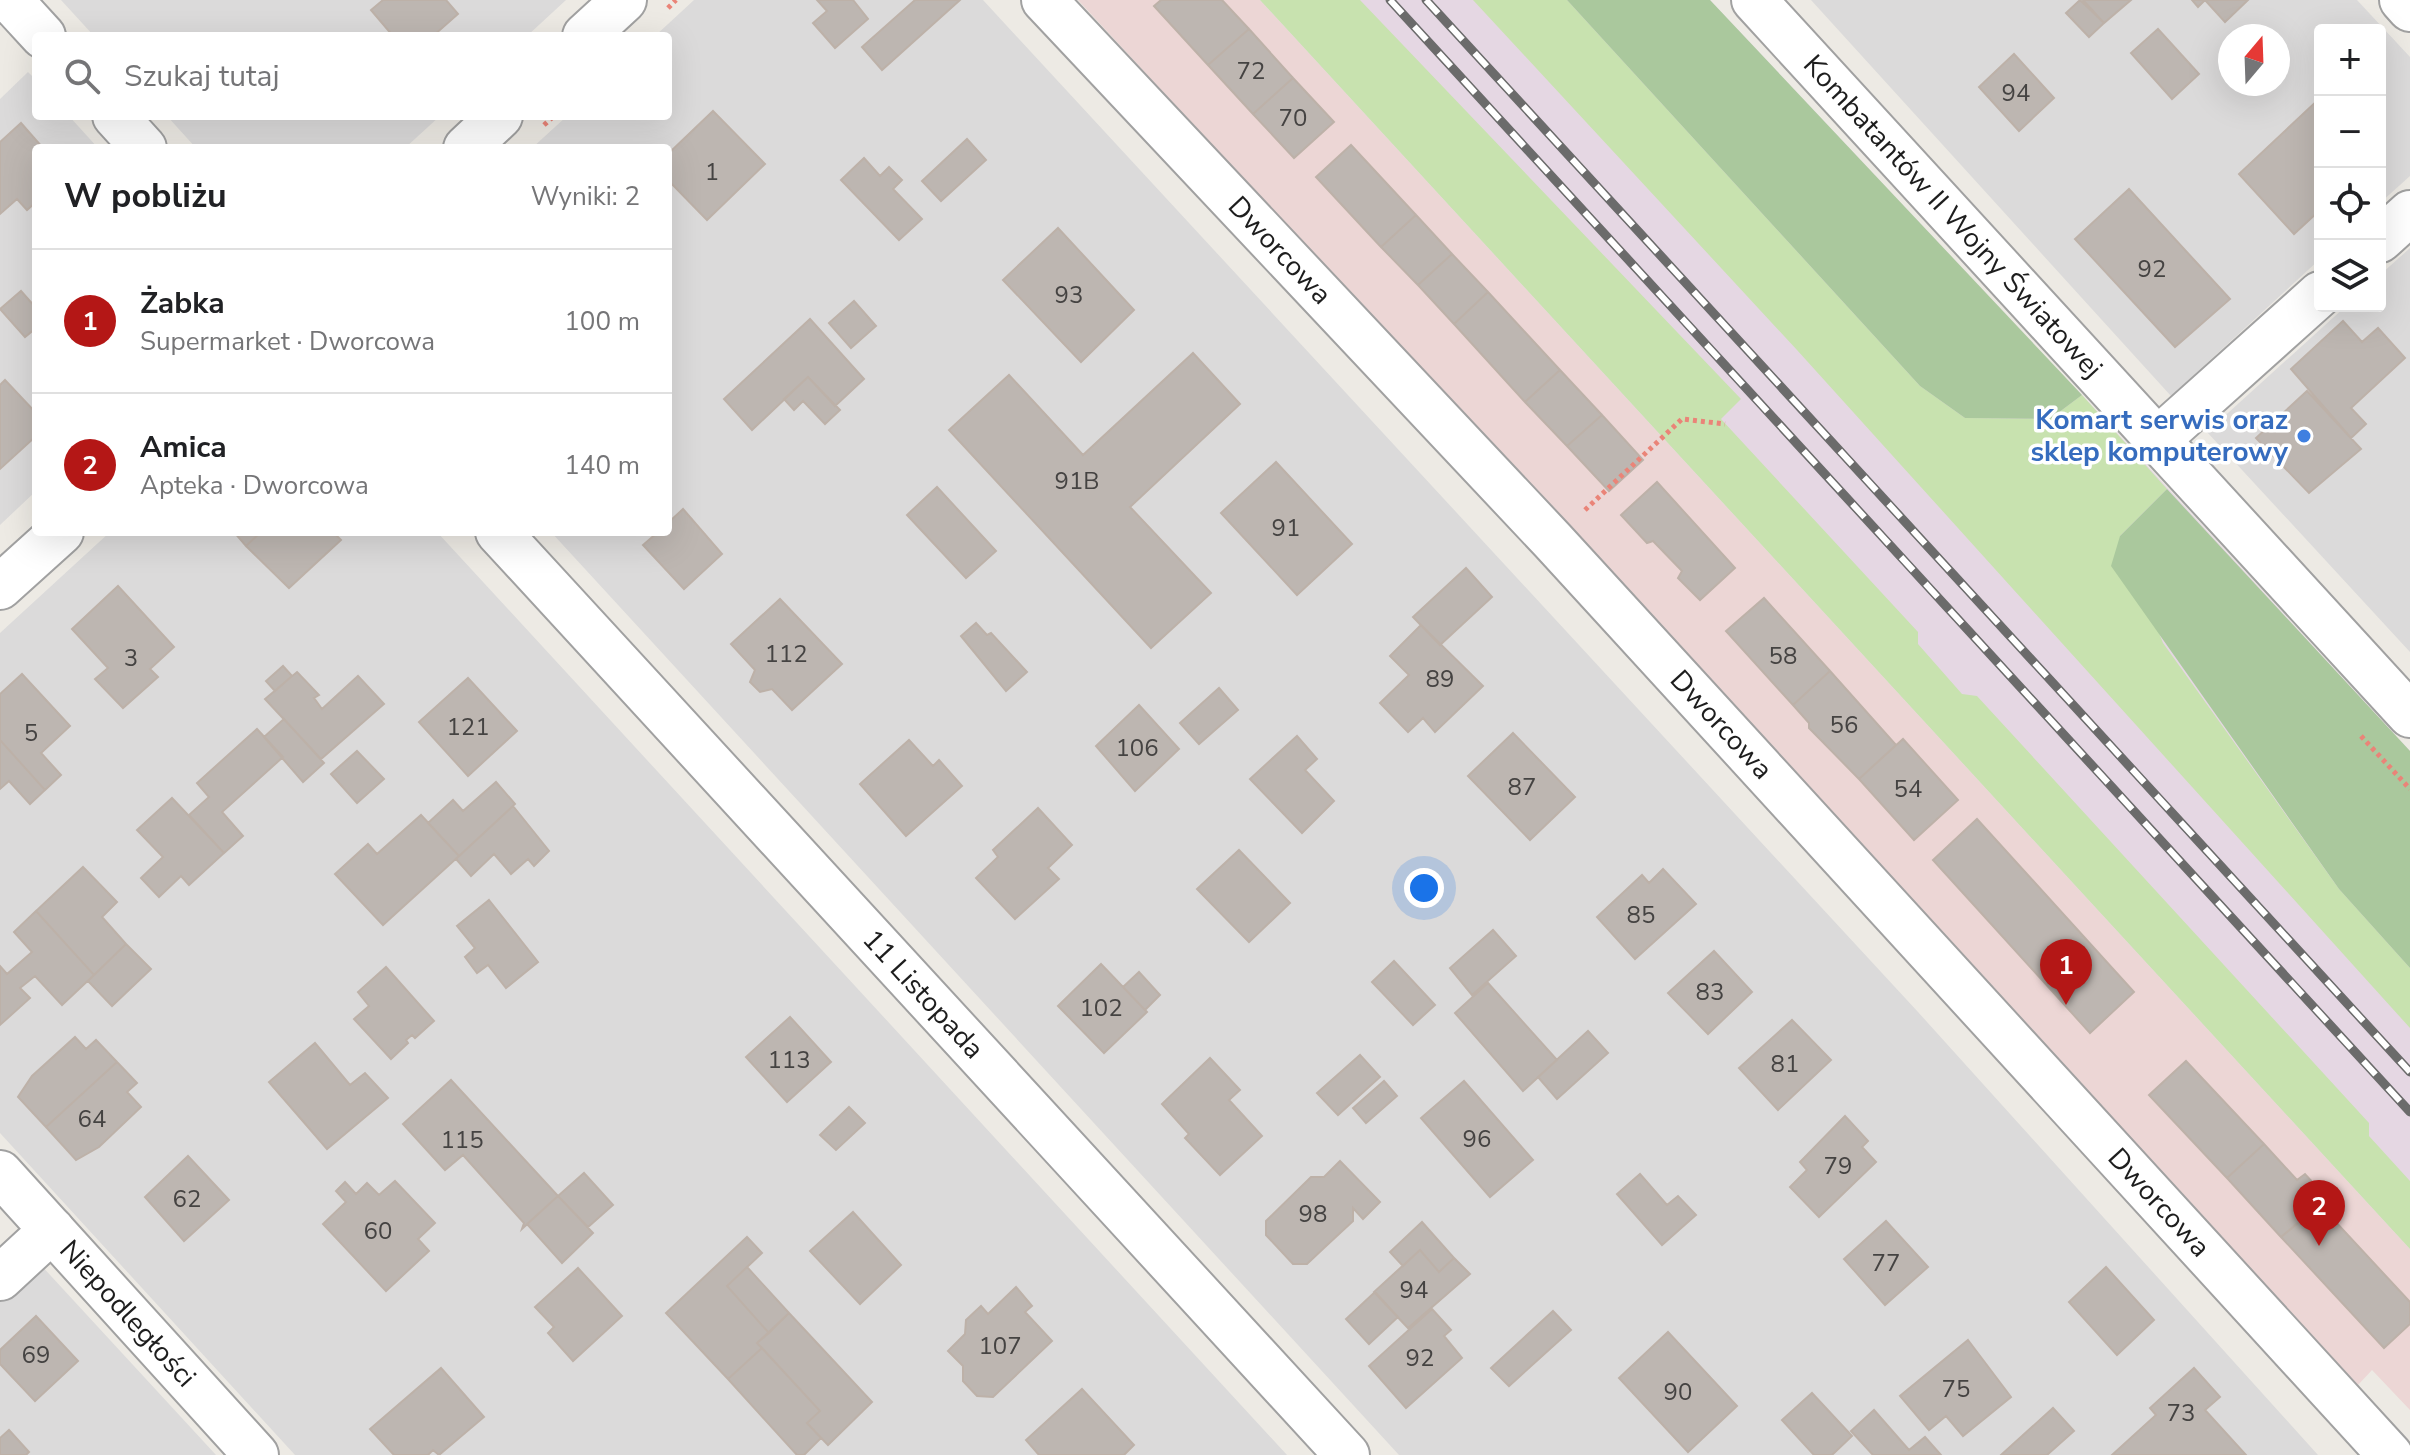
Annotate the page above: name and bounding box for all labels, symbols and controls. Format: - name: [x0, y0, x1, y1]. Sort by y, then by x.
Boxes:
- north arrow: [2218, 24, 2290, 96]
- map controls: [2314, 24, 2386, 312]
- button: +: [2314, 24, 2386, 96]
- search box: [32, 32, 672, 120]
- street label: Kombatantów II Wojny Światowej: [1795, 47, 2111, 387]
- icon: search: [60, 54, 104, 98]
- house number: 72: [1237, 55, 1265, 87]
- text: Szukaj tutaj: [124, 56, 280, 97]
- house number: 94: [2002, 77, 2030, 109]
- button: −: [2314, 96, 2386, 168]
- house number: 70: [1279, 102, 1307, 134]
- house number: 1: [705, 156, 719, 188]
- button: locate: [2314, 168, 2386, 240]
- text: W pobliżu: [64, 173, 227, 219]
- text: Wyniki: 2: [531, 179, 640, 214]
- street label: Dworcowa: [1219, 188, 1340, 313]
- button: layers: [2314, 240, 2386, 312]
- house number: 92: [2138, 253, 2166, 285]
- house number: 93: [1055, 279, 1083, 311]
- text: Żabka: [140, 283, 225, 324]
- text: 1: [82, 304, 98, 339]
- text: 100 m: [564, 304, 640, 339]
- text: Supermarket · Dworcowa: [140, 324, 435, 359]
- place label: Komart serwis oraz sklep komputerowy: [2030, 401, 2288, 471]
- text: Amica: [140, 427, 227, 468]
- marker: Komart serwis oraz sklep komputerowy: [2295, 427, 2313, 445]
- text: 2: [82, 448, 98, 483]
- text: 140 m: [564, 448, 640, 483]
- house number: 91B: [1054, 465, 1100, 497]
- text: Apteka · Dworcowa: [140, 468, 369, 503]
- house number: 91: [1272, 512, 1300, 544]
- house number: 112: [764, 638, 808, 670]
- house number: 58: [1769, 640, 1797, 672]
- house number: 3: [124, 642, 138, 674]
- street label: Dworcowa: [1661, 662, 1781, 788]
- house number: 89: [1426, 663, 1454, 695]
- house number: 56: [1830, 709, 1858, 741]
- house number: 121: [446, 711, 490, 743]
- house number: 5: [24, 717, 38, 749]
- house number: 106: [1115, 732, 1159, 764]
- house number: 87: [1508, 771, 1536, 803]
- house number: 54: [1894, 773, 1922, 805]
- your location: [1404, 868, 1444, 908]
- house number: 85: [1627, 899, 1655, 931]
- street label: 11 Listopada: [854, 921, 992, 1067]
- pin: 1: [2040, 939, 2092, 1005]
- house number: 83: [1696, 976, 1724, 1008]
- house number: 102: [1079, 992, 1123, 1024]
- house number: 113: [767, 1044, 811, 1076]
- house number: 81: [1771, 1048, 1799, 1080]
- house number: 64: [78, 1103, 106, 1135]
- house number: 96: [1463, 1123, 1491, 1155]
- house number: 115: [440, 1124, 484, 1156]
- street label: Dworcowa: [2099, 1140, 2219, 1266]
- house number: 79: [1824, 1150, 1852, 1182]
- pin: 2: [2293, 1180, 2345, 1246]
- house number: 62: [173, 1183, 201, 1215]
- house number: 98: [1299, 1198, 1327, 1230]
- house number: 60: [364, 1215, 392, 1247]
- street label: Niepodległości: [51, 1232, 204, 1396]
- house number: 77: [1872, 1247, 1900, 1279]
- house number: 94: [1400, 1274, 1428, 1306]
- house number: 107: [978, 1330, 1022, 1362]
- house number: 69: [22, 1339, 50, 1371]
- house number: 92: [1406, 1342, 1434, 1374]
- house number: 75: [1942, 1373, 1970, 1405]
- house number: 90: [1664, 1376, 1692, 1408]
- house number: 73: [2167, 1397, 2195, 1429]

